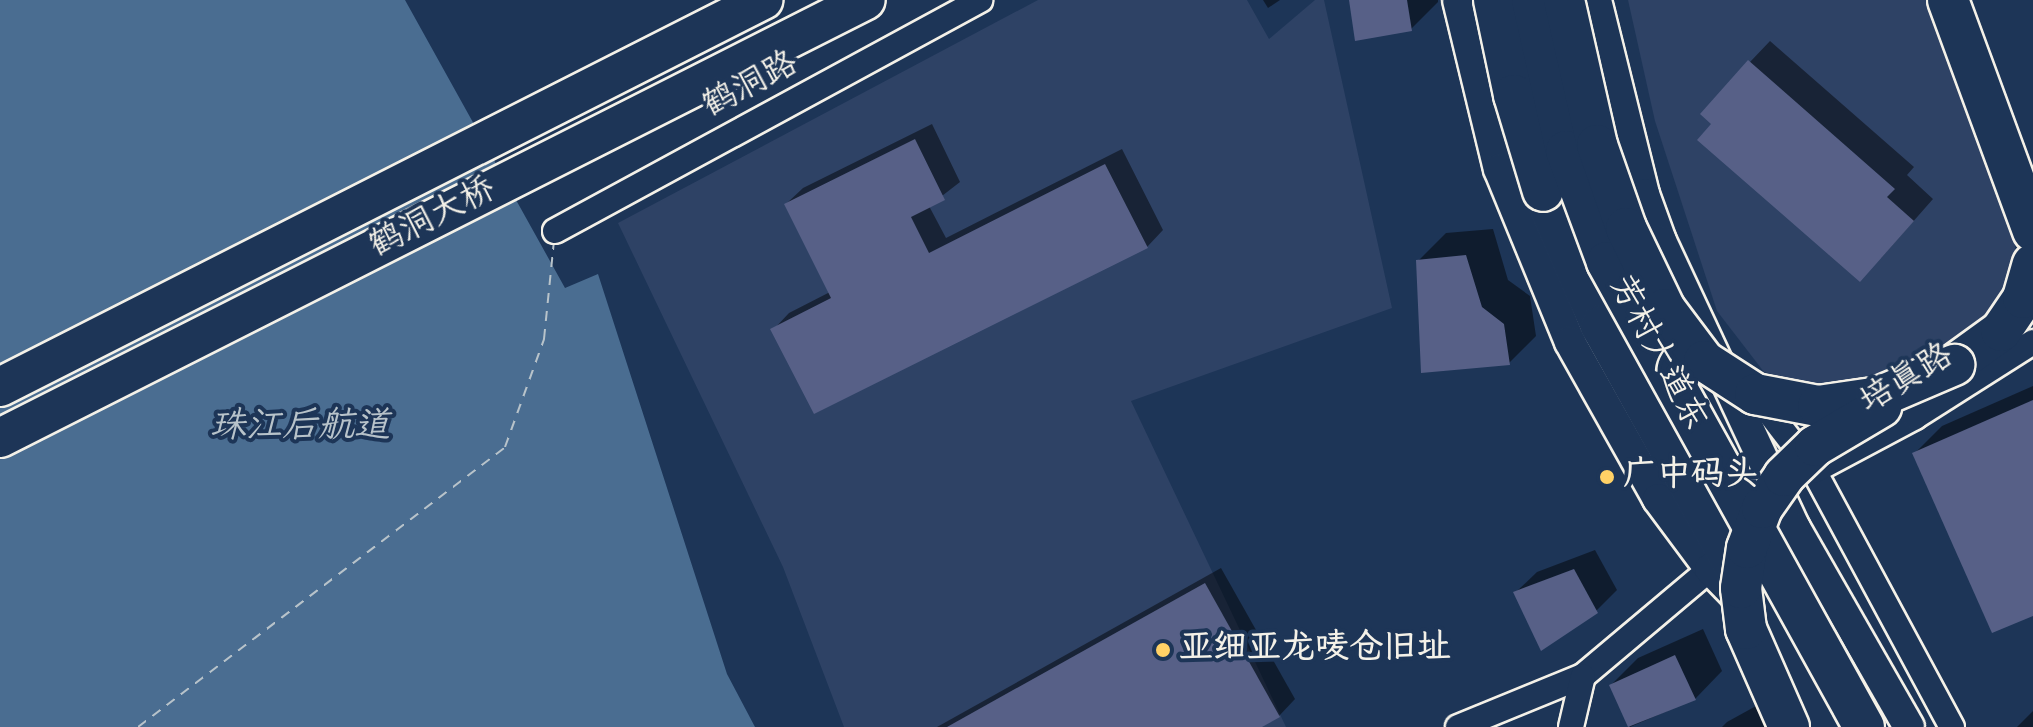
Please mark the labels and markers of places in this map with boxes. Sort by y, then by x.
place label: 广中码头 [1623,457,1759,497]
marker: 广中码头 [1598,468,1616,486]
place label: 亚细亚龙唛仓旧址 [1179,630,1451,670]
marker: 亚细亚龙唛仓旧址 [1154,641,1172,659]

